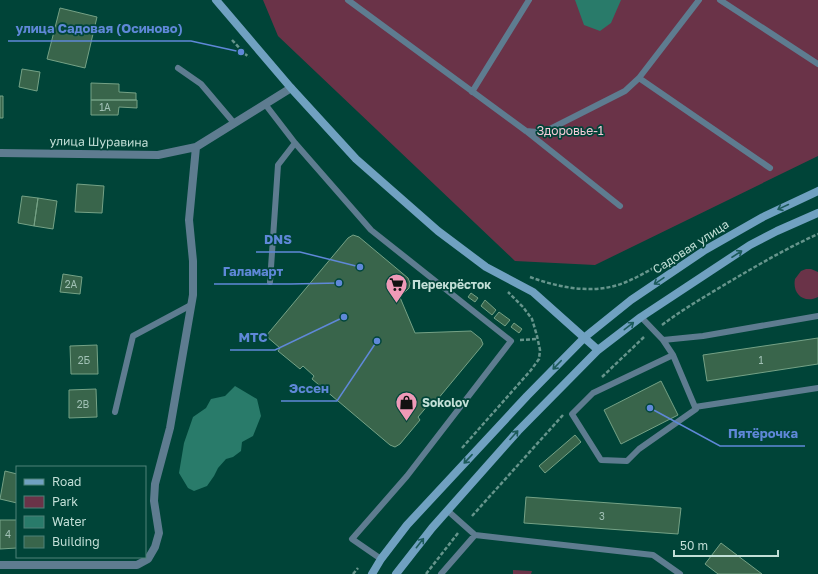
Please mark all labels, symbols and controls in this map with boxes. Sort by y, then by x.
callout: улица Садовая (Осиново) [8,16,191,41]
text: улица Садовая (Осиново) [15,20,183,36]
house number: 1А [99,101,111,113]
park label: Здоровье-1 [536,123,604,138]
street label: улица Шуравина [49,133,149,150]
one-way arrow [777,204,789,212]
street label: Садовая улица [650,216,732,277]
callout: DNS [256,227,300,252]
text: DNS [264,231,292,247]
one-way arrow [731,250,742,258]
callout: Галамарт [214,259,291,284]
text: Галамарт [223,263,283,279]
supermarket icon: Перекрёсток [384,272,410,305]
place label: Перекрёсток [412,277,491,292]
house number: 2А [65,278,78,290]
one-way arrow [653,278,665,286]
one-way arrow [623,322,634,331]
callout: МТС [230,325,275,350]
text: МТС [238,329,268,345]
house number: 2Б [78,354,91,366]
house number: 1 [759,354,764,366]
one-way arrow [552,360,562,370]
callout: Эссен [281,376,337,401]
text: Эссен [289,380,329,396]
shop icon: Sokolov [394,390,420,423]
place label: Sokolov [422,395,470,410]
house number: 2В [77,398,90,410]
callout: Пятёрочка [720,421,805,446]
text: Пятёрочка [728,425,798,441]
one-way arrow [510,429,519,440]
one-way arrow [463,454,473,464]
legend [16,466,146,558]
text: Road [52,474,81,489]
text: Park [52,494,78,509]
house number: 3 [599,510,605,522]
text: Water [52,514,86,529]
house number: 4 [5,528,11,540]
scale bar [674,532,778,558]
text: Building [52,534,100,549]
one-way arrow [416,538,424,549]
text: 50 m [680,538,708,553]

